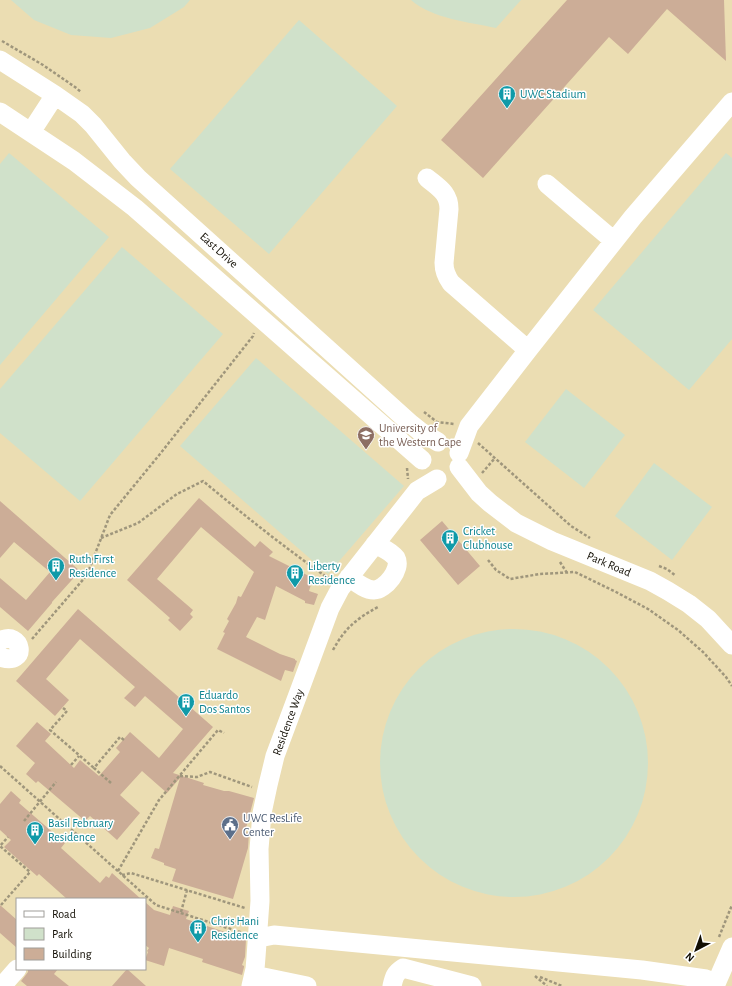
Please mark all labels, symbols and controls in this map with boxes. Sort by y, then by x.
building icon: UWC Stadium [497,84,517,109]
place label: UWC Stadium [520,88,586,100]
street label: East Drive [198,230,240,270]
place label: University of the Western Cape [379,422,461,448]
school or university icon: University of the Western Cape [356,425,376,450]
place label: Cricket Clubhouse [463,525,513,551]
building icon: Cricket Clubhouse [440,528,460,553]
street label: Park Road [585,549,633,579]
place label: Ruth First Residence [69,553,116,579]
building icon: Ruth First Residence [46,556,66,581]
place label: Liberty Residence [308,560,355,586]
building icon: Liberty Residence [285,563,305,588]
street label: Residence Way [270,687,307,757]
place label: Eduardo Dos Santos [199,689,250,715]
building icon: Eduardo Dos Santos [176,692,196,717]
place label: UWC ResLife Center [243,812,302,838]
public building icon: UWC ResLife Center [220,815,240,840]
place label: Basil February Residence [48,817,113,843]
building icon: Basil February Residence [25,820,45,845]
legend [16,898,146,970]
text: Road [52,908,76,920]
place label: Chris Hani Residence [211,915,259,941]
building icon: Chris Hani Residence [188,918,208,943]
text: Park [52,928,73,940]
north arrow [676,930,716,970]
text: Building [52,948,92,960]
text: N [683,951,696,964]

